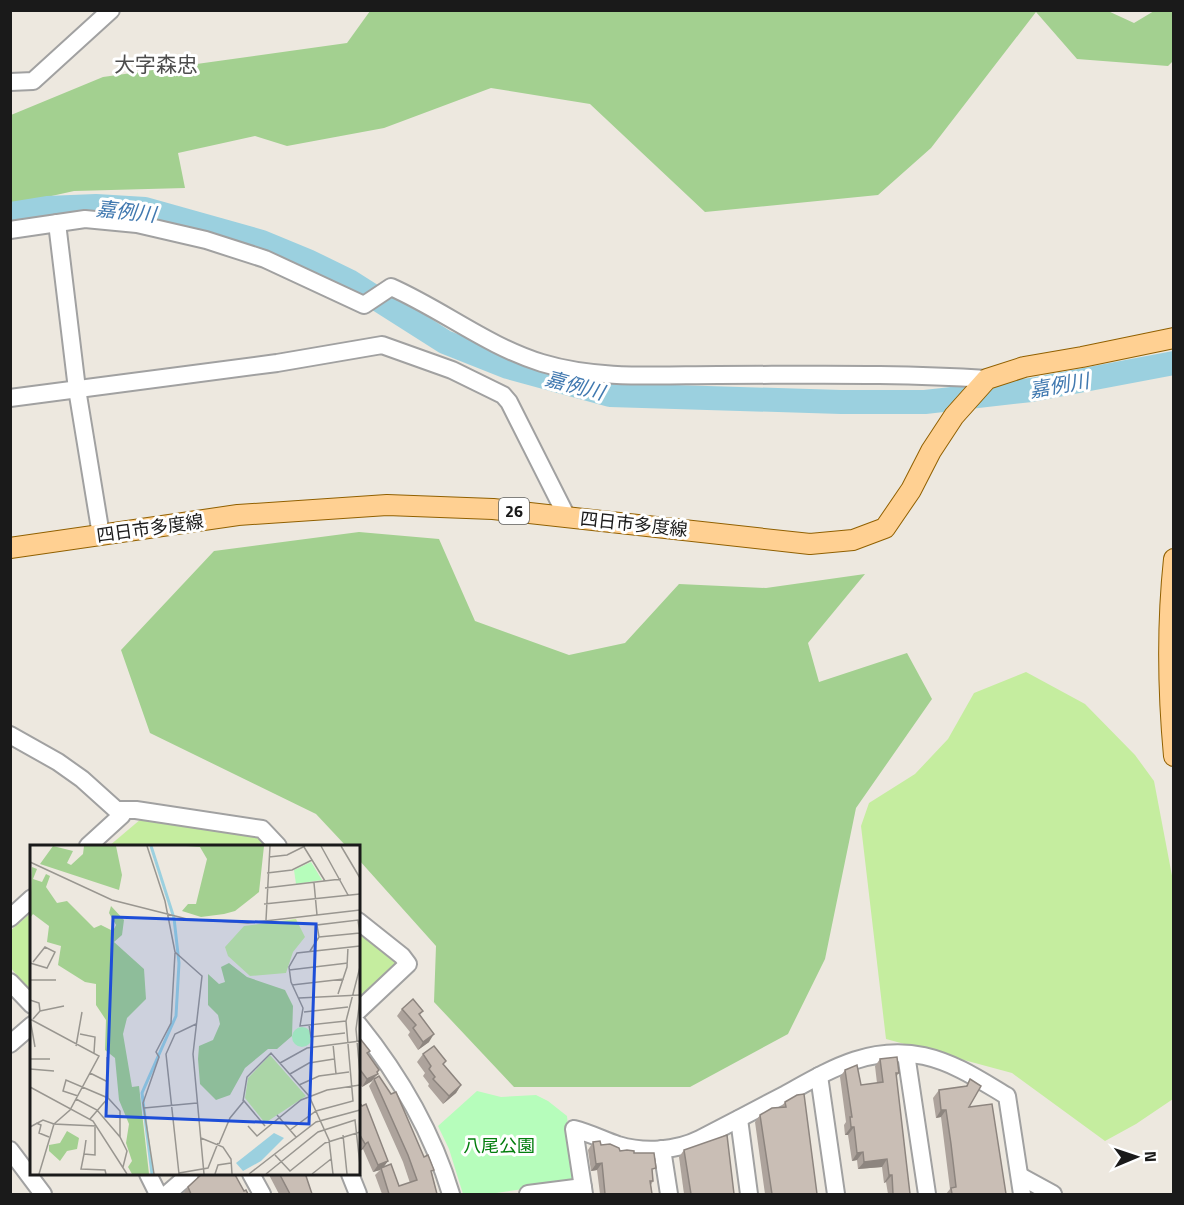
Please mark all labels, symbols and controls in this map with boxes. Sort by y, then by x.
district label: 大字森忠 [114,48,198,80]
water label: 嘉例川 [95,192,159,230]
water label: 嘉例川 [542,362,610,408]
water label: 嘉例川 [1027,364,1093,405]
road number: 26 [499,498,529,524]
street label: 四日市多度線 [579,505,689,543]
street label: 四日市多度線 [95,507,205,549]
inset map [30,845,360,1175]
north arrow [1106,1127,1166,1187]
park label: 八尾公園 [463,1132,535,1159]
text: N [1139,1151,1163,1162]

